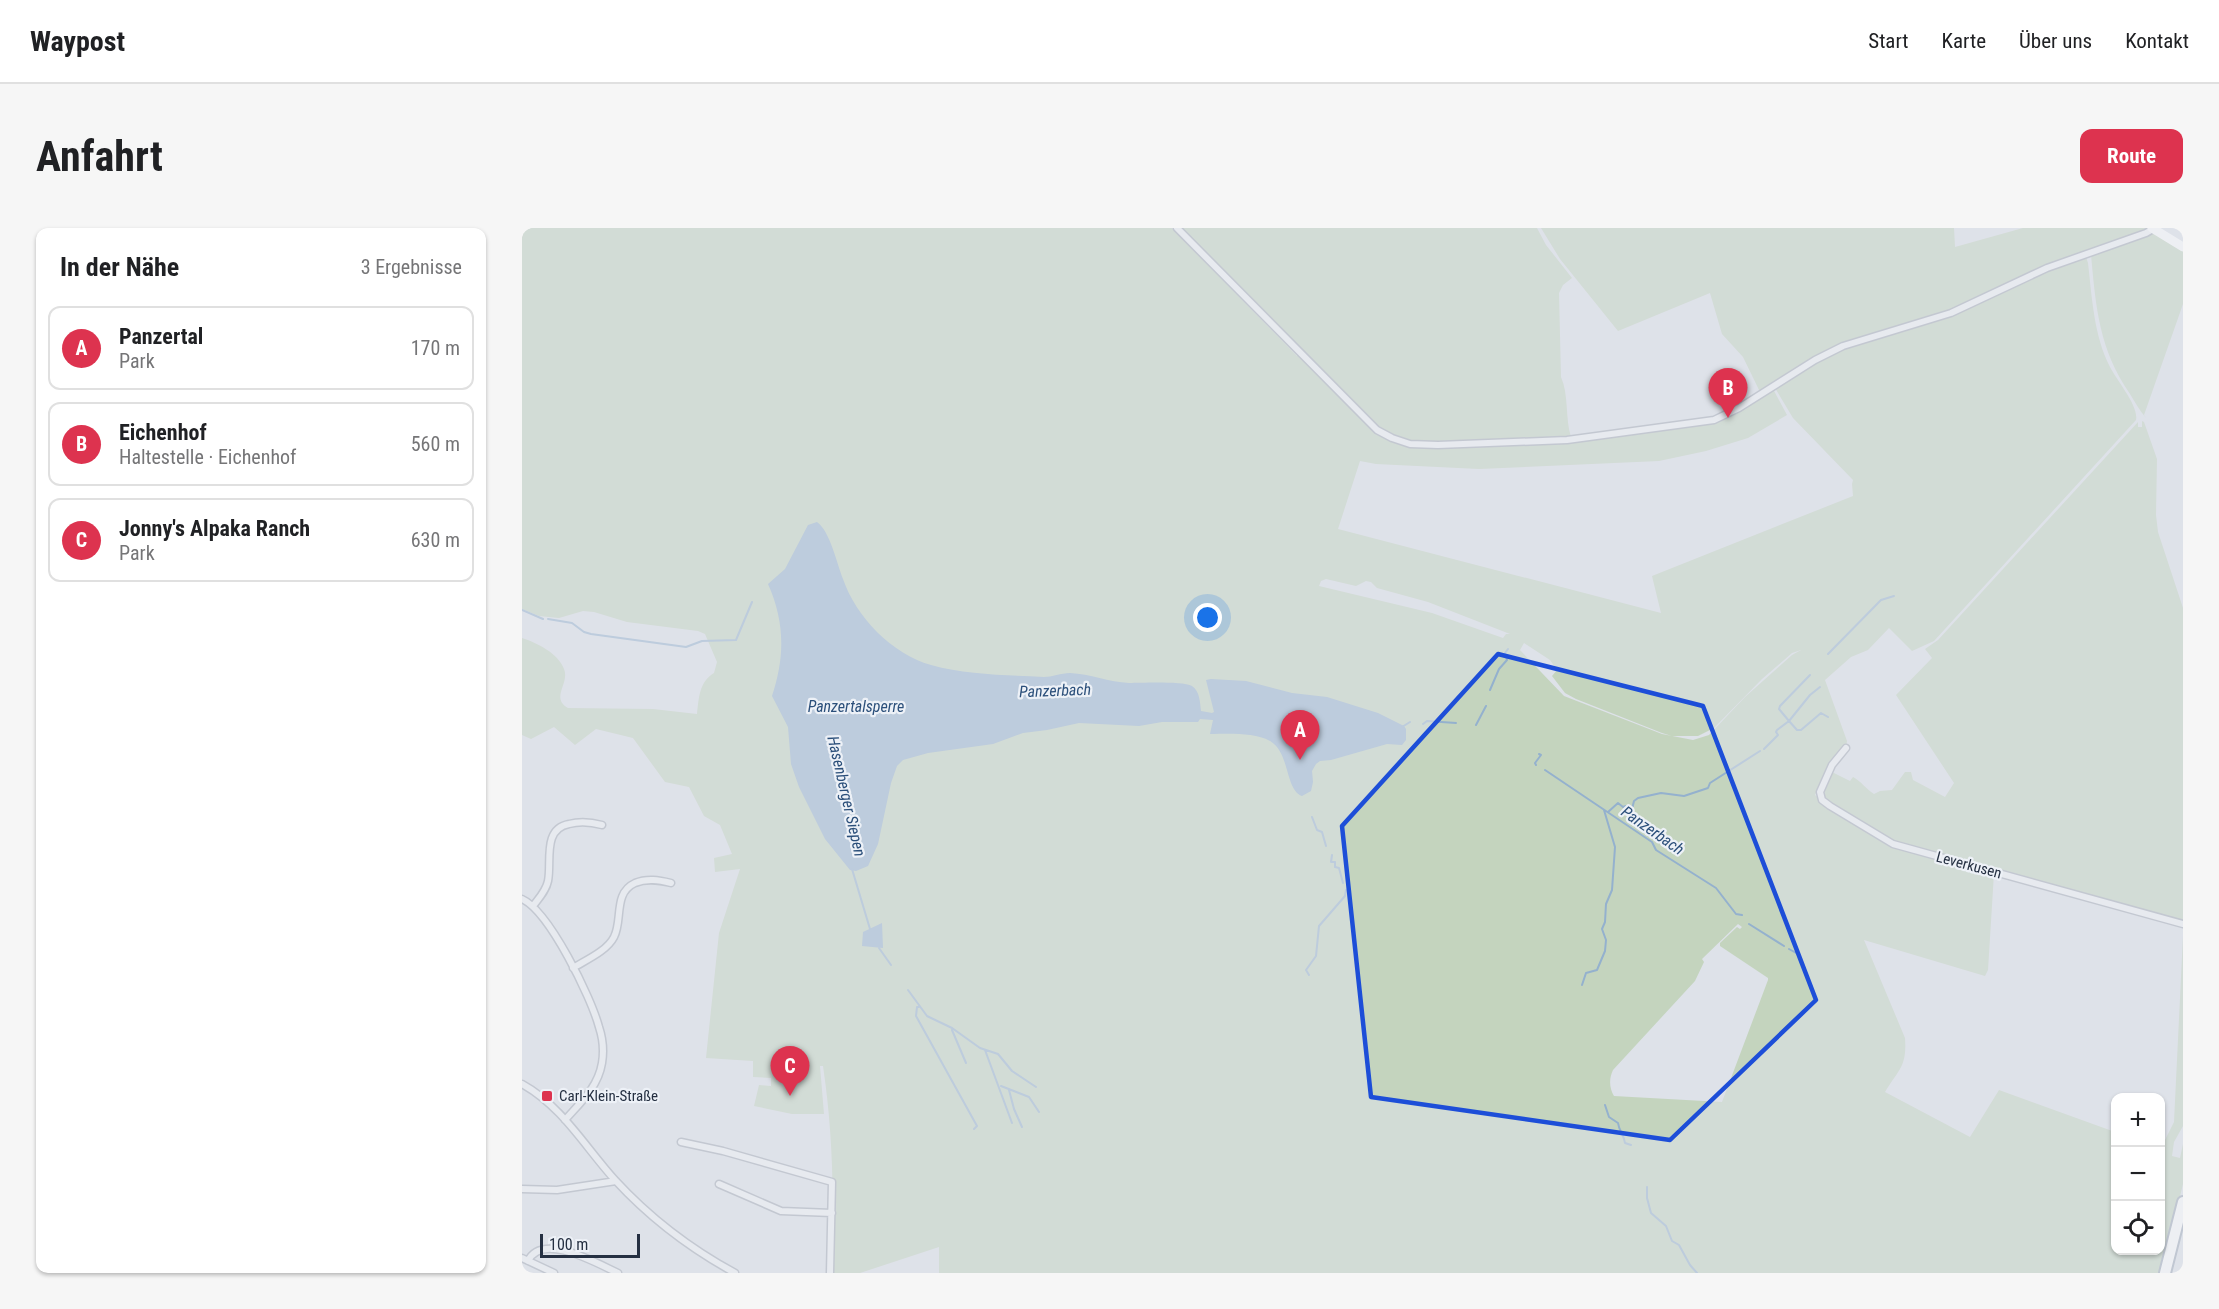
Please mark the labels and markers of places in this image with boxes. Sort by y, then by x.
pin: B [1708,368,1748,418]
pin: A [1280,710,1320,760]
pin: C [770,1046,810,1096]
place label: Carl-Klein-Straße [559,1087,658,1105]
marker: Carl-Klein-Straße [540,1089,554,1103]

